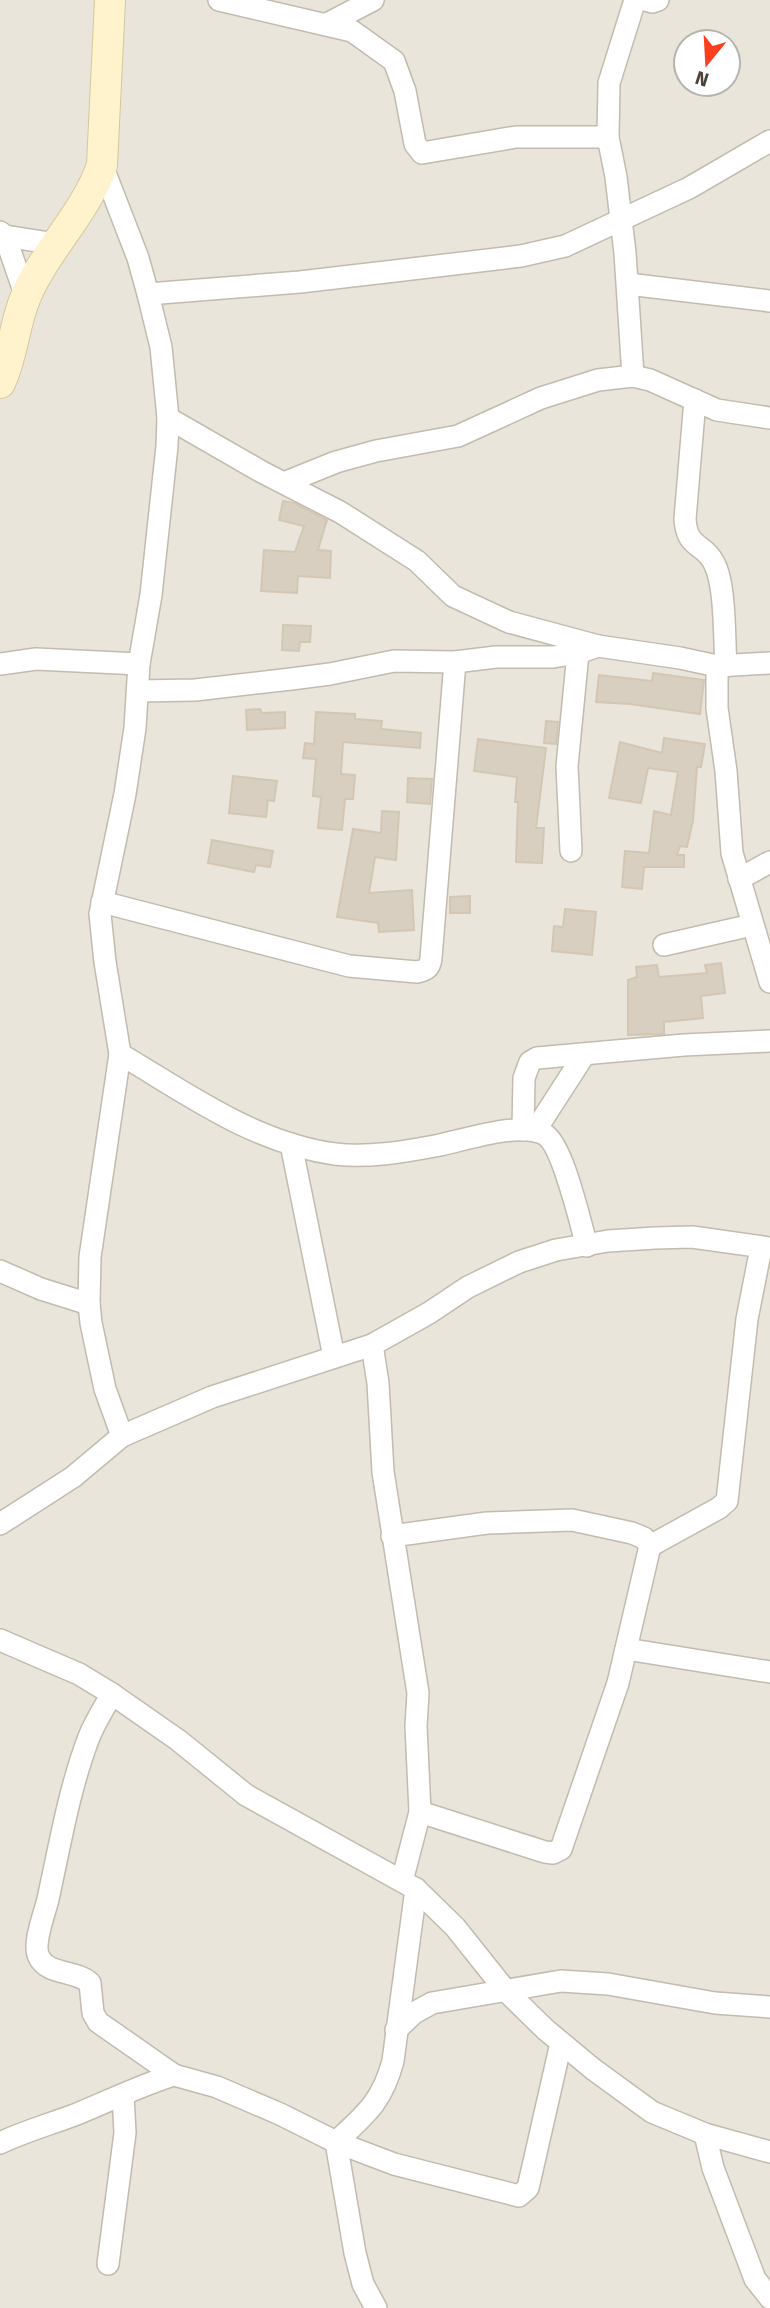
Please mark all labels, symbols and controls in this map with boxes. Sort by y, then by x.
north arrow [672,28,742,98]
text: N [692,66,711,92]

